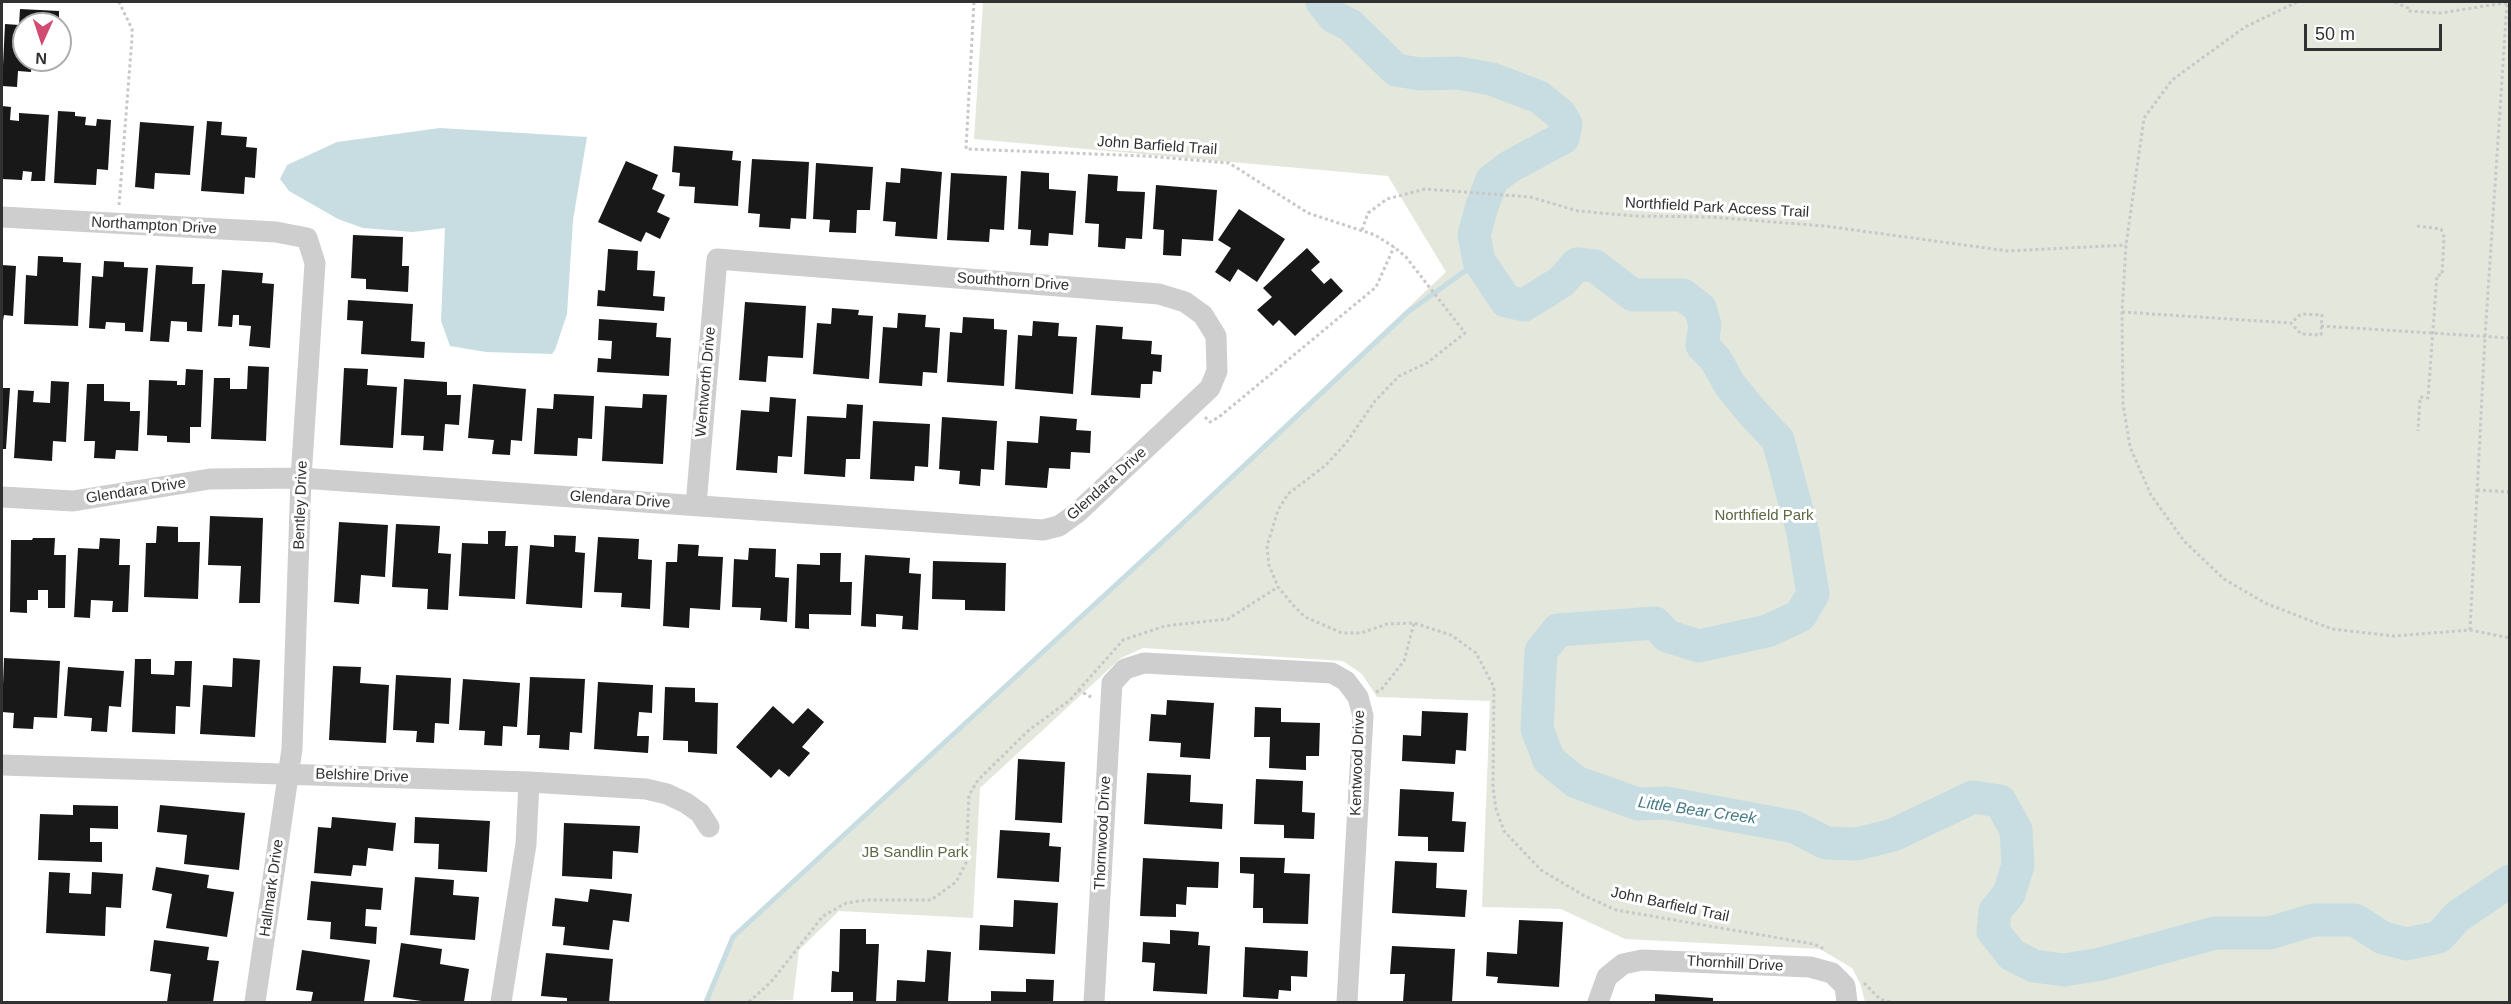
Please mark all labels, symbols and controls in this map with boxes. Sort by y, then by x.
north arrow [12,12,72,72]
scale bar [2307,12,2445,50]
text: 50 m [2315,24,2355,44]
text: N [35,50,47,67]
street label: John Barfield Trail [1096,133,1218,159]
street label: Northfield Park Access Trail [1624,194,1810,222]
street label: Northampton Drive [91,214,217,238]
street label: Souththorn Drive [956,269,1070,295]
street label: Wentworth Drive [692,326,720,438]
street label: Glendara Drive [1063,444,1151,524]
street label: Bentley Drive [290,460,312,550]
street label: Glendara Drive [85,474,187,508]
street label: Glendara Drive [569,488,671,512]
park label: Northfield Park [1714,507,1814,525]
street label: Kentwood Drive [1347,710,1369,816]
street label: Belshire Drive [315,765,409,787]
street label: Thornwood Drive [1091,776,1115,890]
water label: Little Bear Creek [1637,793,1757,829]
street label: Hallmark Drive [256,838,288,938]
park label: JB Sandlin Park [862,844,968,862]
street label: John Barfield Trail [1609,884,1731,926]
street label: Thornhill Drive [1686,952,1784,976]

